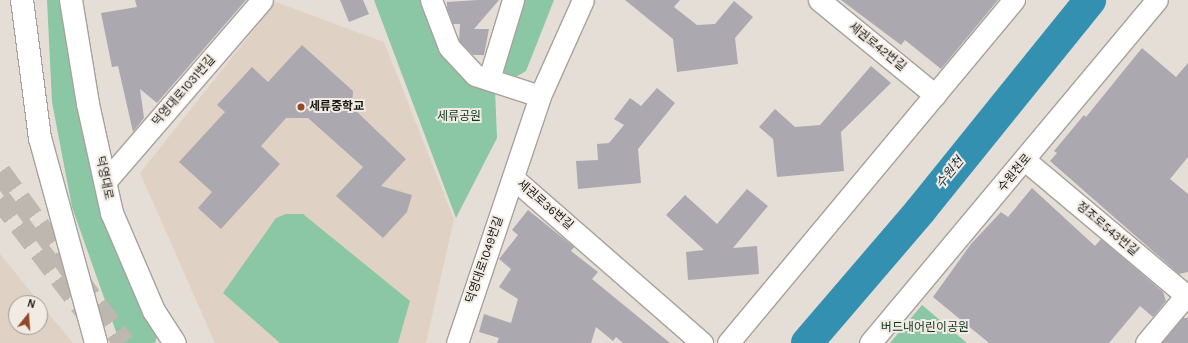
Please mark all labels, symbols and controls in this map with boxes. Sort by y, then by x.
street label: 세권로42번길 [846,20,908,74]
street label: 덕영대로1031번길 [150,53,218,129]
place label: 세류중학교 [309,100,364,114]
marker: 세류중학교 [296,102,306,112]
park label: 세류공원 [437,110,481,124]
street label: 수원천로 [995,151,1035,195]
water label: 수원천 [933,154,967,192]
street label: 덕영대로 [92,155,116,201]
street label: 세권로36번길 [514,177,576,233]
street label: 정조로543번길 [1073,199,1141,259]
street label: 덕영대로1049번길 [463,215,507,305]
north arrow [8,295,48,335]
text: N [26,297,37,311]
park label: 버드내어린이공원 [881,321,969,335]

